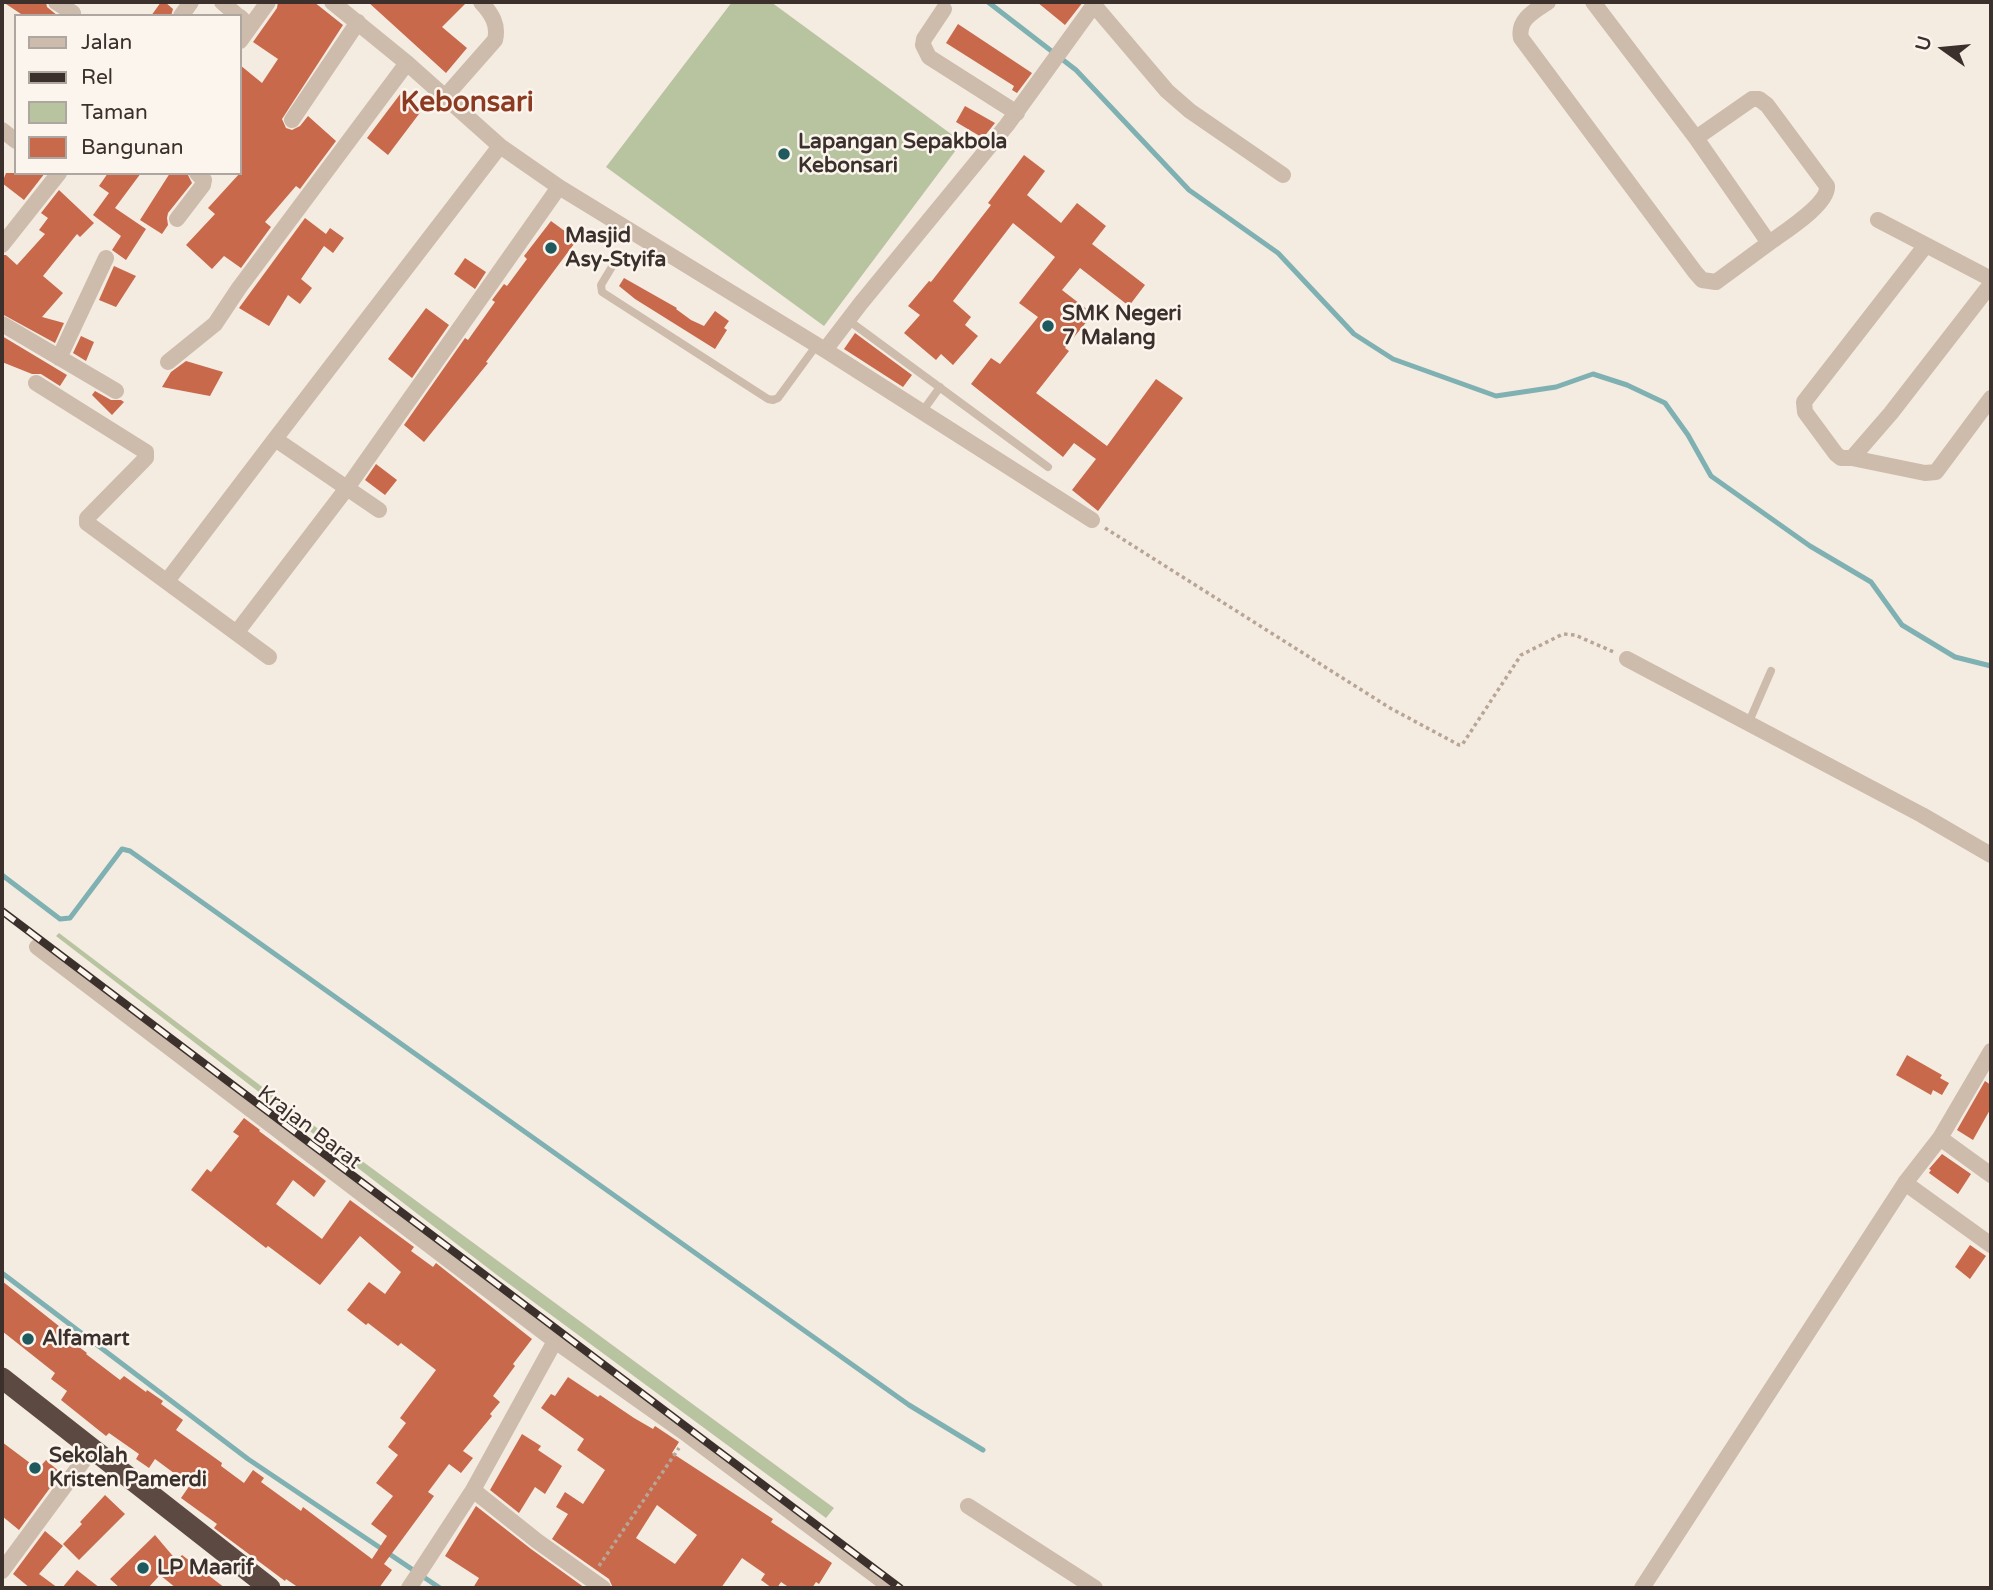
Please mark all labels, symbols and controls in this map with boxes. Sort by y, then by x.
legend [14,14,242,175]
north arrow [1909,14,1979,84]
text: Jalan [81,30,132,55]
text: U [1911,34,1936,53]
text: Rel [81,65,113,90]
district label: Kebonsari [400,87,534,121]
text: Taman [81,100,148,125]
place label: Lapangan Sepakbola Kebonsari [798,129,1007,179]
text: Bangunan [81,135,184,160]
marker: Lapangan Sepakbola Kebonsari [776,146,792,162]
place label: Masjid Asy-Styifa [565,223,666,273]
marker: Masjid Asy-Styifa [543,240,559,256]
place label: SMK Negeri 7 Malang [1062,301,1182,351]
marker: SMK Negeri 7 Malang [1040,318,1056,334]
street label: Krajan Barat [252,1081,366,1175]
place label: Alfamart [42,1326,129,1352]
marker: Alfamart [20,1331,36,1347]
place label: Sekolah Kristen Pamerdi [49,1443,207,1493]
marker: Sekolah Kristen Pamerdi [27,1460,43,1476]
place label: LP Maarif [157,1555,254,1581]
marker: LP Maarif [135,1560,151,1576]

